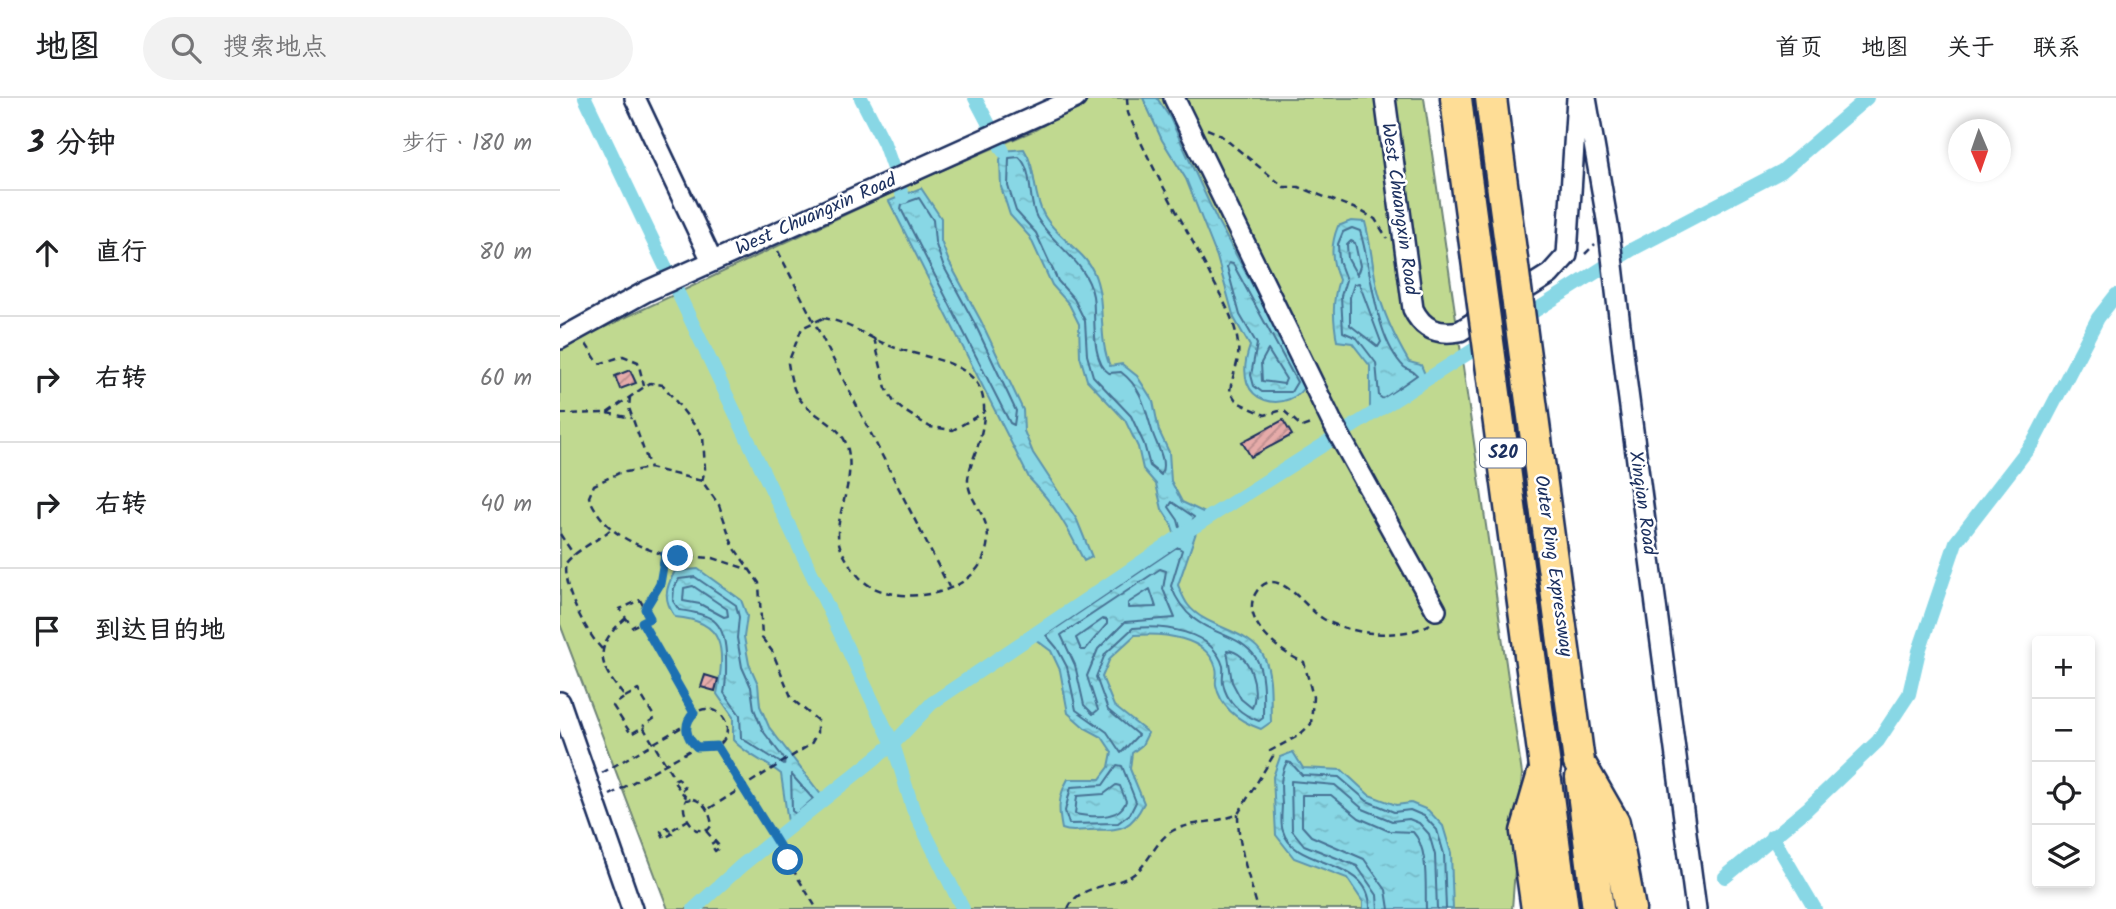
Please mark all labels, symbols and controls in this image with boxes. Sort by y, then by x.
search box [143,17,633,80]
text: 地图 [35,22,101,75]
text: 搜索地点 [223,27,327,69]
icon: search [167,29,205,67]
text: 首页 [1775,29,1823,68]
text: 地图 [1861,29,1909,68]
text: 关于 [1947,29,1995,68]
text: 联系 [2033,29,2081,68]
north arrow [1948,119,2011,182]
text: 3 分钟 [28,120,116,168]
street label: West Chuangxin Road [1372,121,1426,298]
text: 步行 · 180 m [402,126,532,162]
street label: West Chuangxin Road [731,166,902,264]
text: 直行 [95,232,147,274]
icon: ahead [28,234,66,272]
text: 80 m [479,235,532,271]
text: 右转 [95,358,147,400]
icon: right [28,360,66,398]
text: 60 m [480,361,532,397]
road number: S20 [1480,438,1526,468]
street label: Xinqian Road [1620,449,1664,557]
street label: Outer Ring Expressway [1525,473,1581,660]
text: 右转 [95,484,147,526]
icon: right [28,486,66,524]
text: 40 m [480,487,532,523]
route end [662,540,693,571]
text: 到达目的地 [95,610,225,652]
icon: arrive [28,612,66,650]
map controls [2032,636,2095,888]
button: + [2032,636,2095,699]
button: − [2032,699,2095,762]
button: locate [2032,762,2095,825]
button: layers [2032,825,2095,888]
route start [772,844,803,875]

